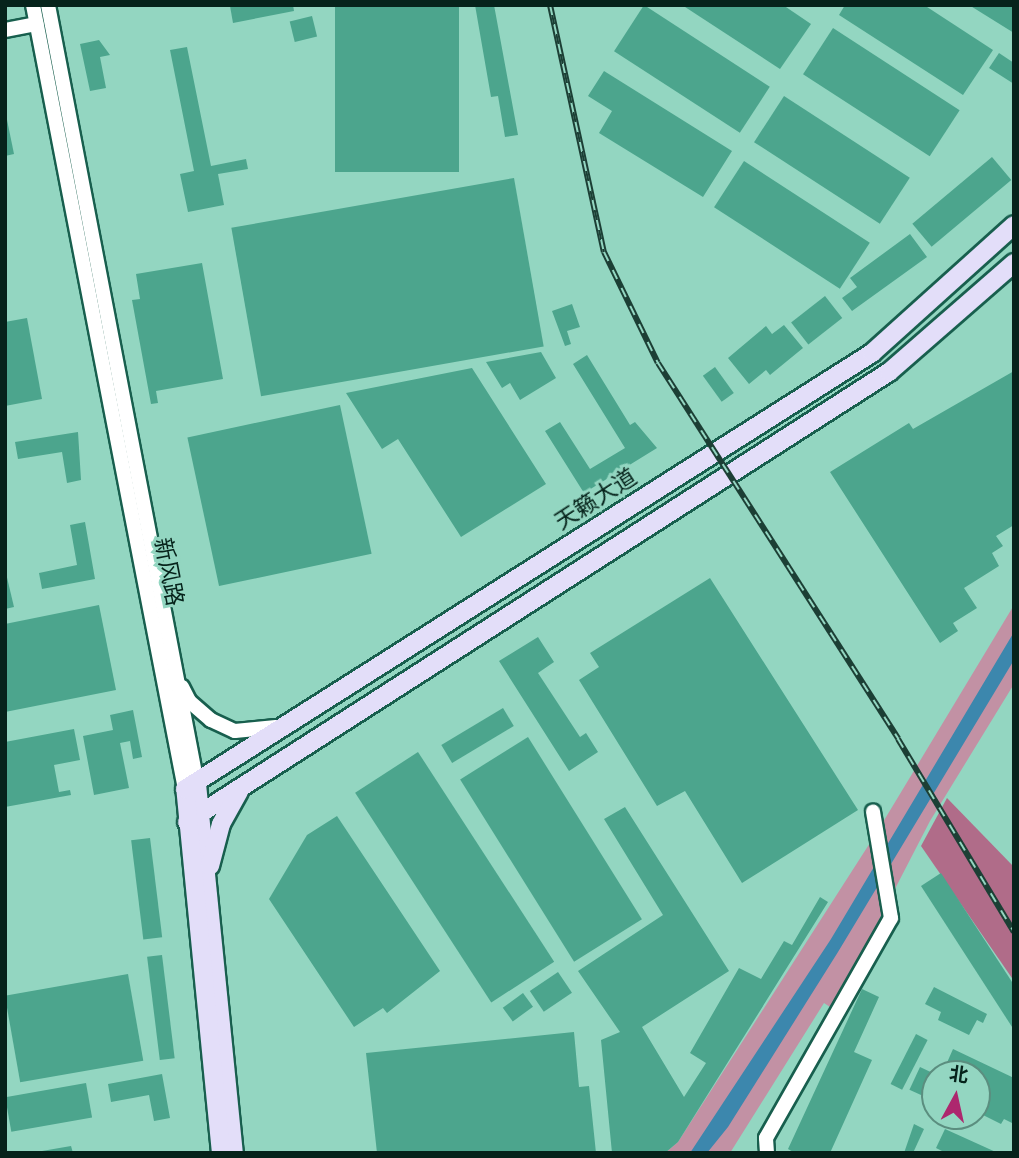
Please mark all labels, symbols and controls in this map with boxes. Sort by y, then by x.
street label: 天籁大道 [550,463,642,537]
street label: 新风路 [148,536,188,608]
north arrow [921,1060,991,1130]
text: 北 [948,1063,970,1088]

